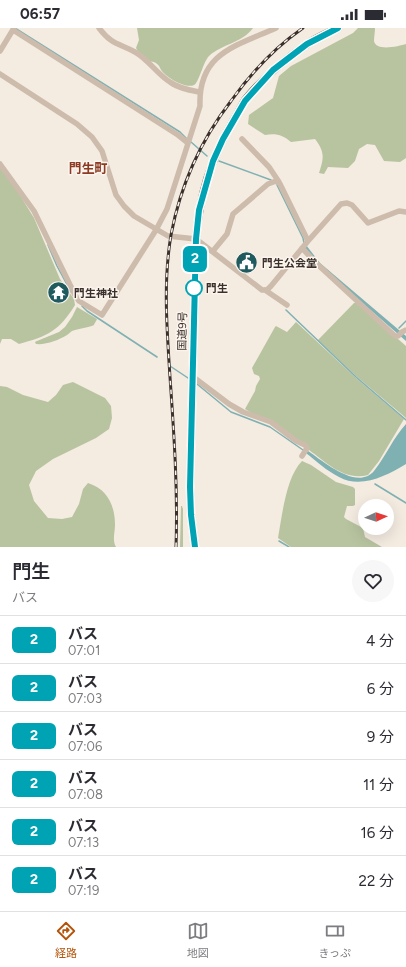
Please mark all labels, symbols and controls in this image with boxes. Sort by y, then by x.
text: 06:57 [20,5,60,23]
district label: 門生町 [68,161,108,176]
line badge: 2 [182,246,208,272]
text: 2 [191,250,199,267]
public building icon: 門生公会堂 [234,250,260,276]
place label: 門生公会堂 [262,257,317,270]
marker: 門生 [185,279,203,297]
temple icon: 門生神社 [45,280,71,306]
place label: 門生 [206,282,228,295]
place label: 門生神社 [74,287,118,300]
street label: 国道9号 [176,311,189,351]
north arrow [358,499,394,535]
map controls [358,499,394,535]
text: 門生 [12,560,50,583]
button: heart [352,560,394,602]
text: バス [12,590,38,605]
text: バス [68,625,98,643]
text: 2 [30,631,38,648]
text: 4 分 [366,632,394,650]
text: 07:01 [68,643,100,658]
text: バス [68,673,98,691]
text: 2 [30,679,38,696]
text: 6 分 [367,680,394,698]
text: 07:03 [68,691,102,706]
text: バス [68,721,98,739]
text: 2 [30,727,38,744]
text: 9 分 [367,728,394,746]
text: 07:06 [68,739,102,754]
text: バス [68,769,98,787]
text: 2 [30,775,38,792]
text: 11 分 [363,776,394,794]
text: 07:08 [68,787,103,802]
text: バス [68,817,98,835]
text: 2 [30,823,38,840]
text: 16 分 [361,824,394,842]
text: 07:13 [68,835,99,850]
text: バス [68,865,98,883]
text: 2 [30,871,38,888]
text: 22 分 [359,872,394,890]
text: 07:19 [68,883,99,898]
tab: 経路 [55,920,77,960]
tab: 地図 [187,920,209,960]
tab: きっぷ [319,920,351,960]

